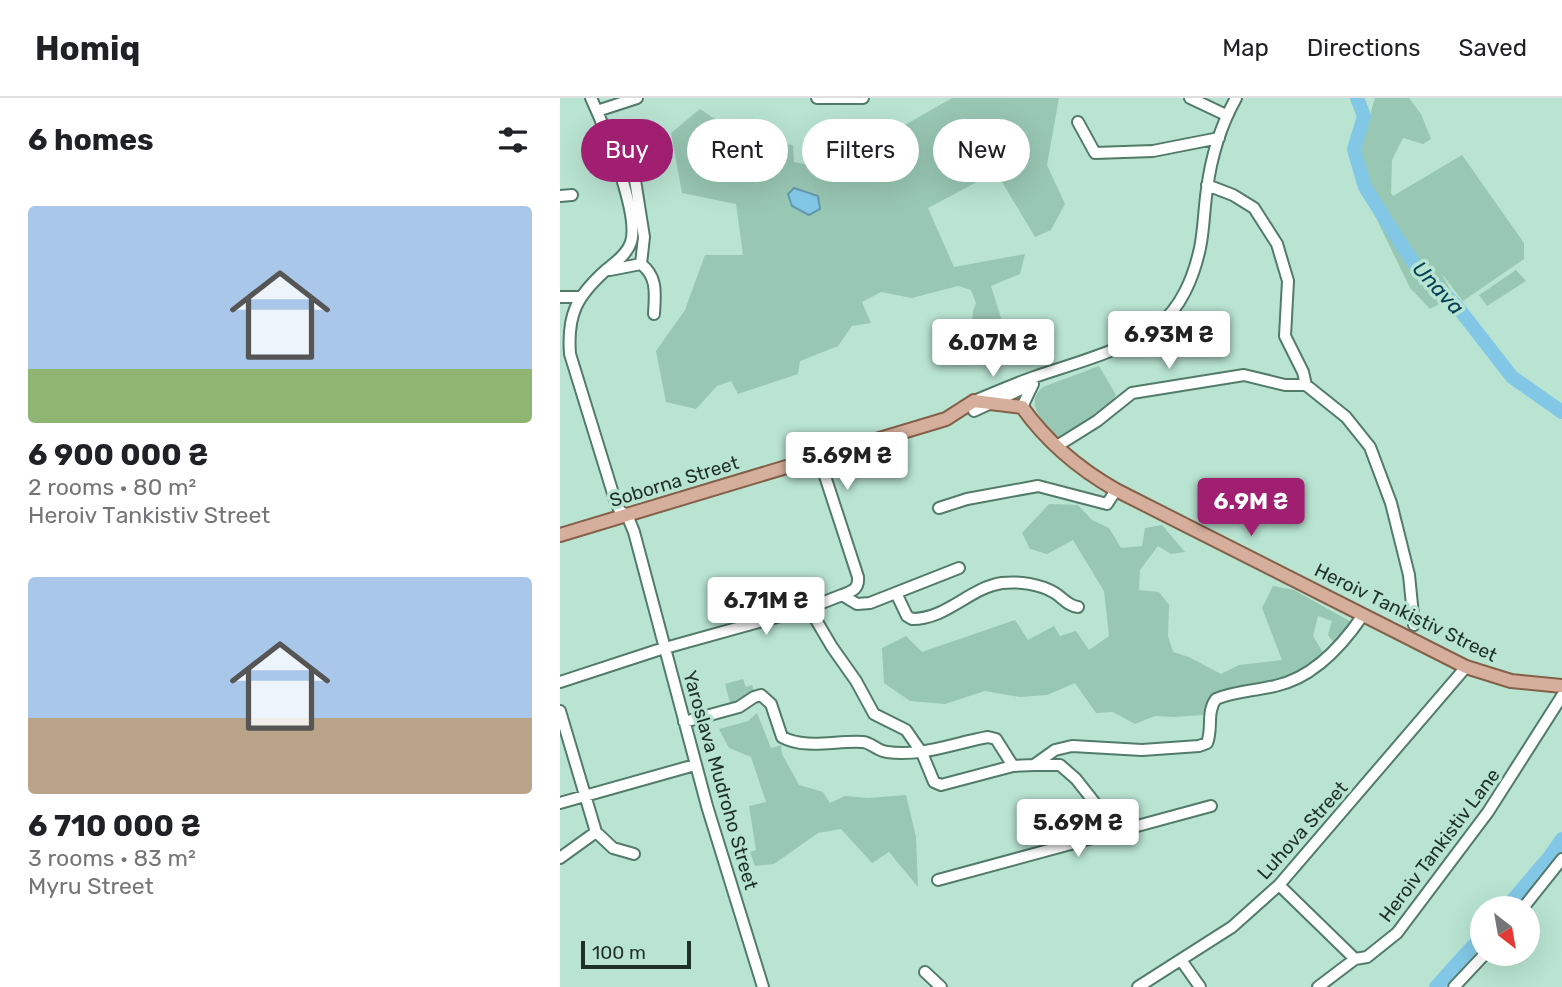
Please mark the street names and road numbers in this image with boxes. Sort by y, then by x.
street label: Soborna Street [607,451,742,512]
street label: Heroiv Тankistiv Street [1311,558,1501,667]
street label: Yaroslava Mudroho Street [678,668,763,893]
street label: Heroiv Tankistiv Lane [1374,764,1505,927]
street label: Luhova Street [1252,776,1353,884]

